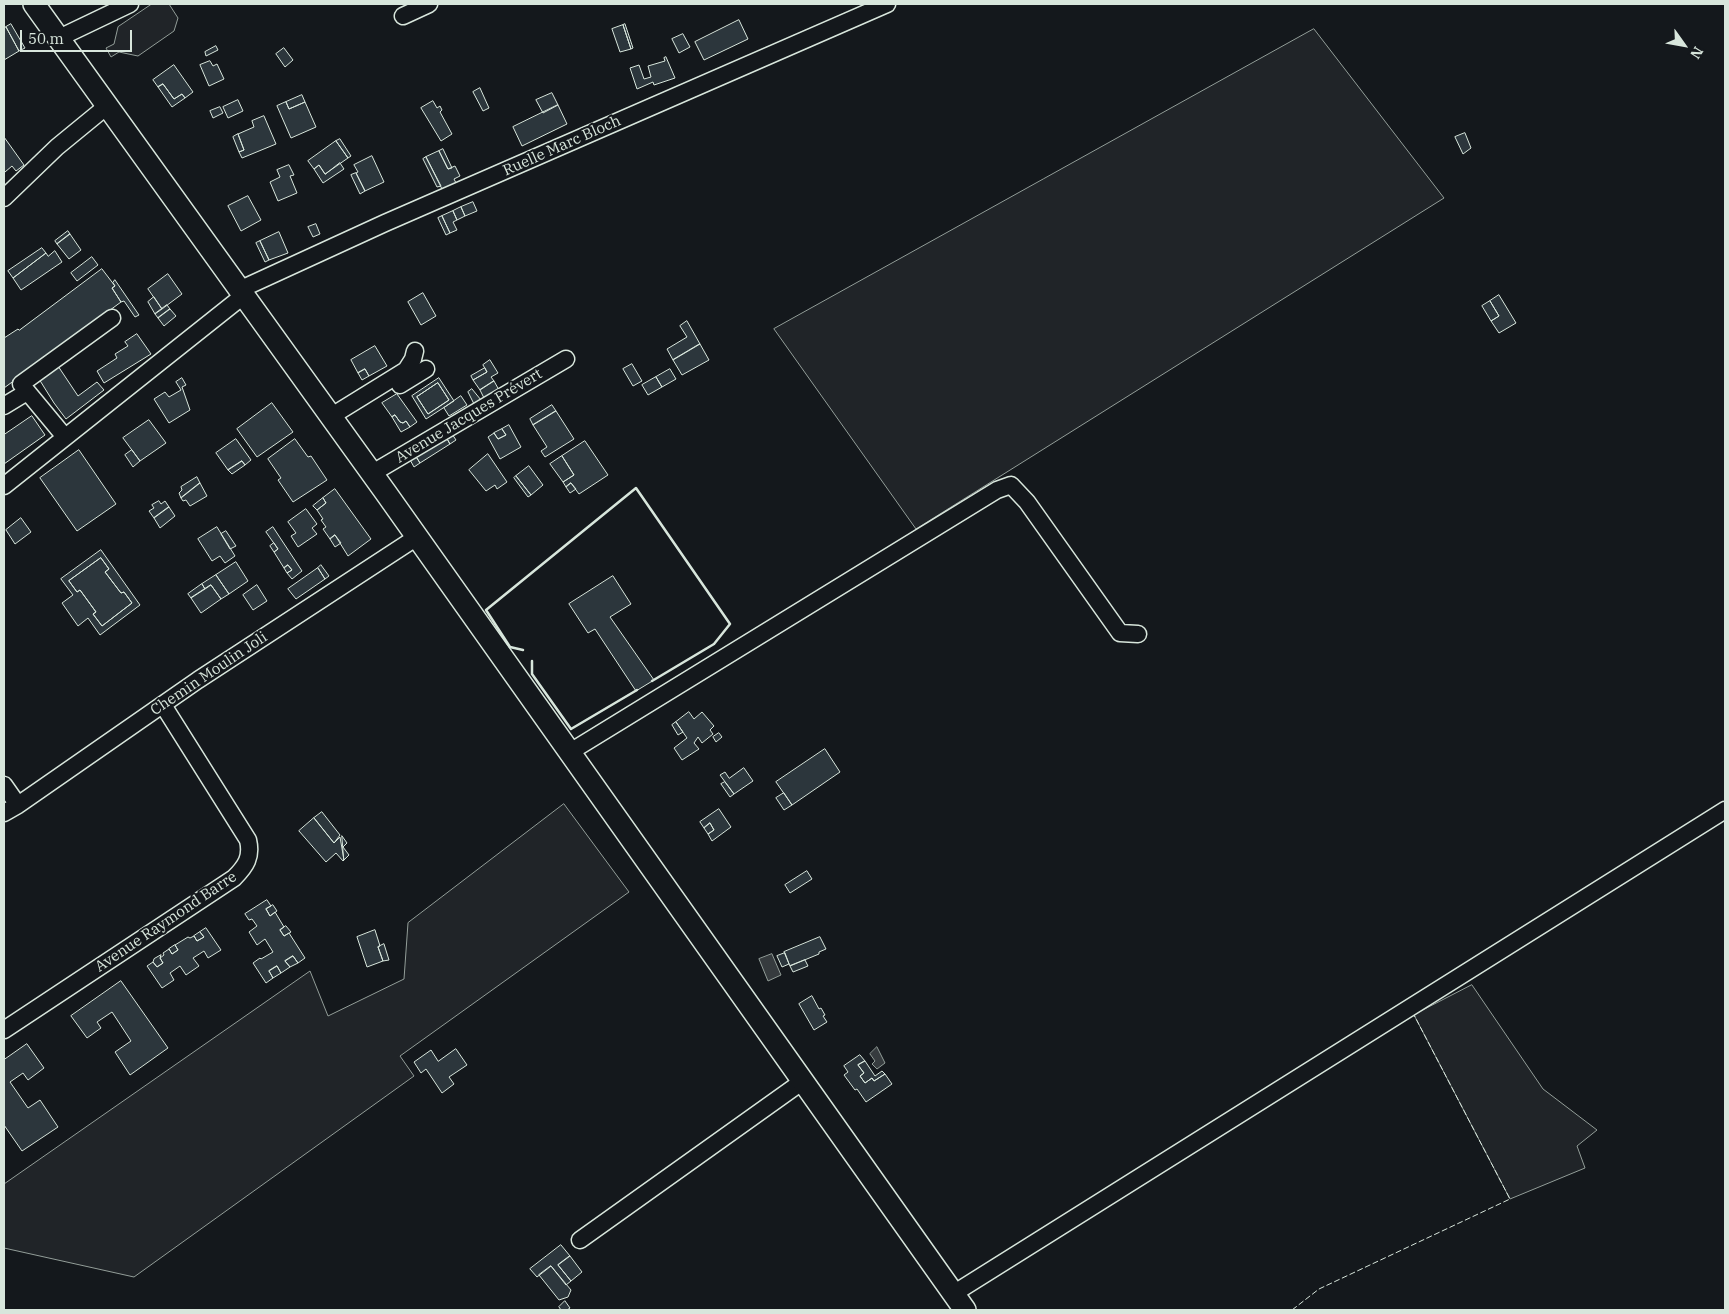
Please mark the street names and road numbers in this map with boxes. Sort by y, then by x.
street label: Ruelle Marc Bloch [500,112,624,180]
street label: Avenue Jacques Prévert [392,365,546,467]
street label: Chemin Moulin Joli [147,628,271,720]
street label: Avenue Raymond Barre [92,868,240,976]

